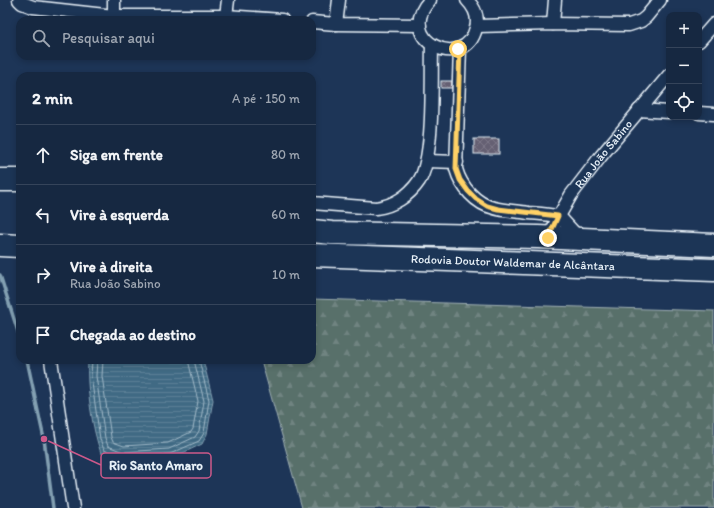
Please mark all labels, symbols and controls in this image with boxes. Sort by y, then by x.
map controls [666,12,702,120]
button: + [666,12,702,48]
search box [16,16,316,60]
icon: search [30,27,52,49]
text: Pesquisar aqui [62,29,155,47]
route start [449,40,467,58]
button: − [666,48,702,84]
button: locate [666,84,702,120]
text: 2 min [32,88,72,108]
text: A pé · 150 m [232,91,300,106]
street label: Rua João Sabino [572,117,635,191]
icon: ahead [32,144,54,166]
text: Siga em frente [70,146,163,164]
text: 80 m [271,147,300,162]
icon: left [32,204,54,226]
text: Vire à esquerda [70,206,169,224]
text: 60 m [271,207,300,222]
route end [539,229,557,247]
street label: Rodovia Doutor Waldemar de Alcântara [411,252,615,273]
text: Vire à direita [70,258,153,276]
icon: right [32,264,54,286]
text: 10 m [272,267,300,282]
text: Rua João Sabino [70,276,161,291]
icon: arrive [32,324,54,346]
text: Chegada ao destino [70,326,196,344]
callout: Rio Santo Amaro [101,453,211,478]
text: Rio Santo Amaro [109,458,203,473]

